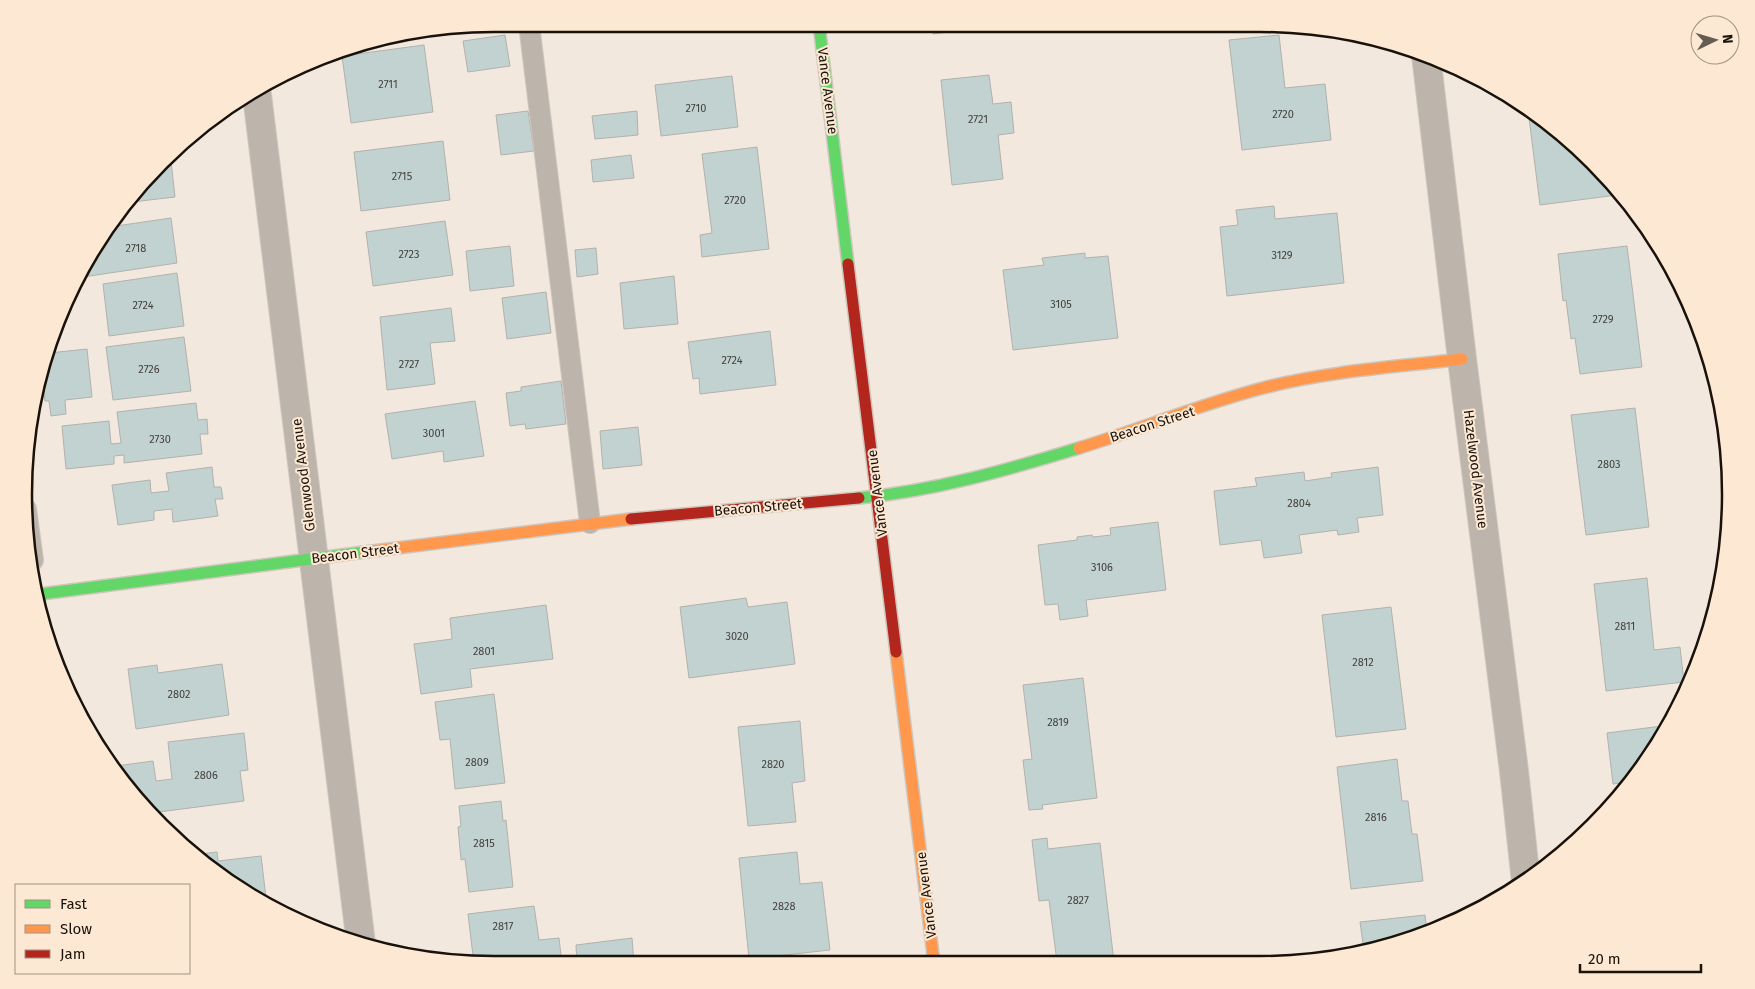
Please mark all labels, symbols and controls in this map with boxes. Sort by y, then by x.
north arrow [1690,15,1740,65]
text: N [1719,34,1736,44]
street label: Vance Avenue [814,47,841,135]
house number: 2711 [378,78,398,91]
house number: 2710 [686,102,706,115]
house number: 2720 [1272,108,1294,121]
house number: 2721 [968,113,988,126]
house number: 2715 [392,170,413,183]
house number: 2720 [724,194,746,207]
house number: 2718 [126,242,146,255]
house number: 2723 [399,248,419,261]
house number: 3129 [1271,249,1293,262]
house number: 3105 [1050,298,1072,311]
house number: 2724 [132,299,154,312]
house number: 2729 [1592,313,1614,326]
house number: 2724 [721,354,743,367]
house number: 2727 [399,358,419,371]
house number: 2726 [138,363,160,376]
street label: Beacon Street [1108,402,1198,446]
street label: Hazelwood Avenue [1460,409,1491,530]
street label: Glenwood Avenue [288,418,319,532]
house number: 3001 [423,427,445,440]
house number: 2730 [149,433,171,446]
street label: Vance Avenue [864,449,891,537]
house number: 2803 [1597,458,1621,471]
street label: Beacon Street [713,495,804,520]
house number: 2804 [1287,497,1311,510]
street label: Beacon Street [310,540,401,567]
house number: 3106 [1091,561,1113,574]
house number: 2811 [1615,620,1635,633]
house number: 3020 [725,630,749,643]
house number: 2801 [473,645,495,658]
house number: 2812 [1352,656,1374,669]
house number: 2802 [168,688,190,701]
house number: 2819 [1047,716,1069,729]
house number: 2809 [465,756,489,769]
house number: 2820 [762,758,784,771]
house number: 2806 [194,769,218,782]
house number: 2816 [1365,811,1387,824]
house number: 2815 [473,837,495,850]
street label: Vance Avenue [913,851,940,939]
legend [15,884,190,974]
house number: 2827 [1067,894,1089,907]
text: Fast [60,895,87,913]
house number: 2828 [773,900,795,913]
text: Slow [60,920,92,938]
house number: 2817 [493,920,514,933]
scale bar [1580,942,1701,974]
text: Jam [60,945,86,963]
text: 20 m [1588,950,1621,968]

